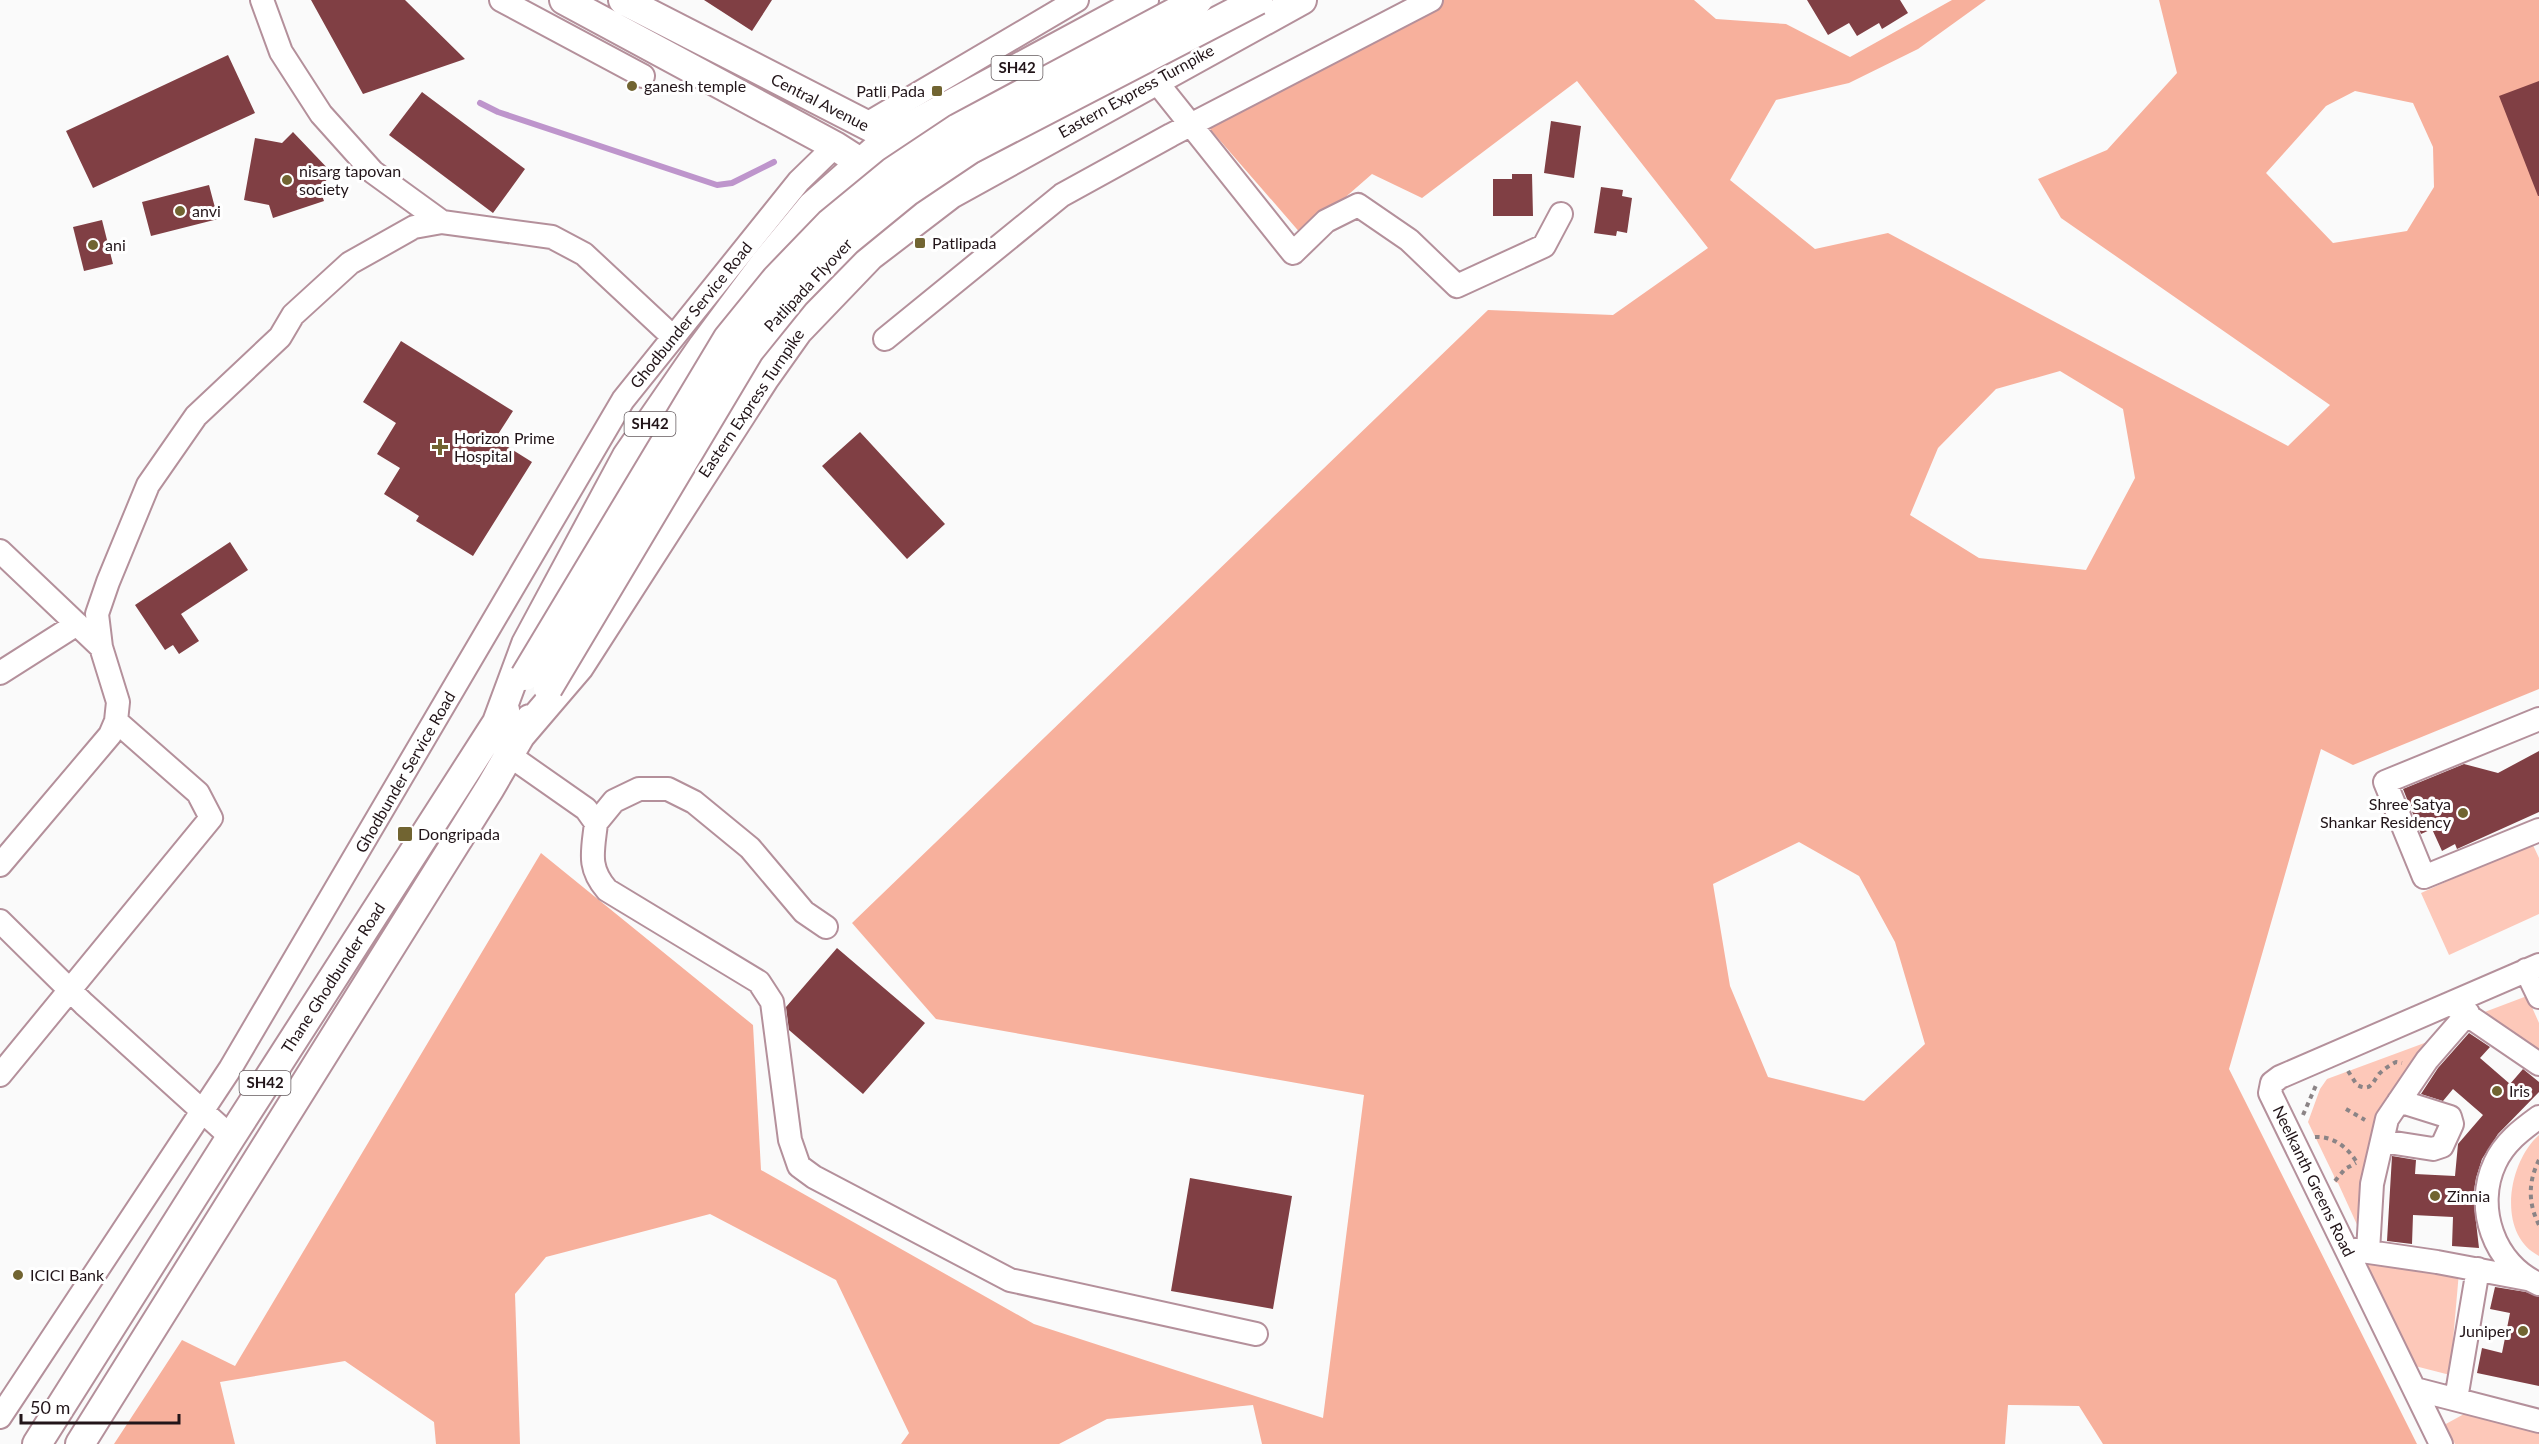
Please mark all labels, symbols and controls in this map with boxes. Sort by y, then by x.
street label: Eastern Express Turnpike [1055,40,1217,141]
road number: SH42 [992,56,1042,80]
street label: Central Avenue [768,69,872,134]
place label: ganesh temple [644,76,746,95]
marker: ganesh temple [625,79,639,93]
place label: Patli Pada [856,81,925,100]
marker: Patli Pada [930,84,944,98]
place label: nisarg tapovan society [299,161,401,198]
marker: nisarg tapovan society [280,173,294,187]
place label: anvi [192,201,221,220]
marker: anvi [173,204,187,218]
place label: Patlipada [932,233,996,252]
street label: Patlipada Flyover [760,234,856,335]
place label: ani [105,235,126,254]
marker: Patlipada [913,236,927,250]
marker: ani [86,238,100,252]
street label: Ghodbunder Service Road [626,238,756,392]
street label: Eastern Express Turnpike [694,325,807,481]
road number: SH42 [624,412,676,436]
place label: Horizon Prime Hospital [454,428,555,465]
marker: Horizon Prime Hospital [431,438,449,456]
street label: Ghodbunder Service Road [351,688,459,856]
place label: Shree Satya Shankar Residency [2320,794,2452,831]
marker: Shree Satya Shankar Residency [2456,806,2470,820]
place label: Dongripada [418,824,500,843]
marker: Dongripada [396,825,414,843]
street label: Thane Ghodbunder Road [277,899,388,1057]
road number: SH42 [240,1071,290,1095]
place label: Iris [2509,1081,2530,1100]
marker: Iris [2490,1084,2504,1098]
street label: Neelkanth Greens Road [2270,1102,2359,1259]
place label: Zinnia [2447,1186,2490,1205]
marker: Zinnia [2428,1189,2442,1203]
place label: ICICI Bank [30,1265,105,1284]
marker: ICICI Bank [11,1268,25,1282]
place label: Juniper [2460,1321,2511,1340]
marker: Juniper [2516,1324,2530,1338]
scale bar [21,1387,178,1425]
text: 50 m [30,1396,70,1418]

